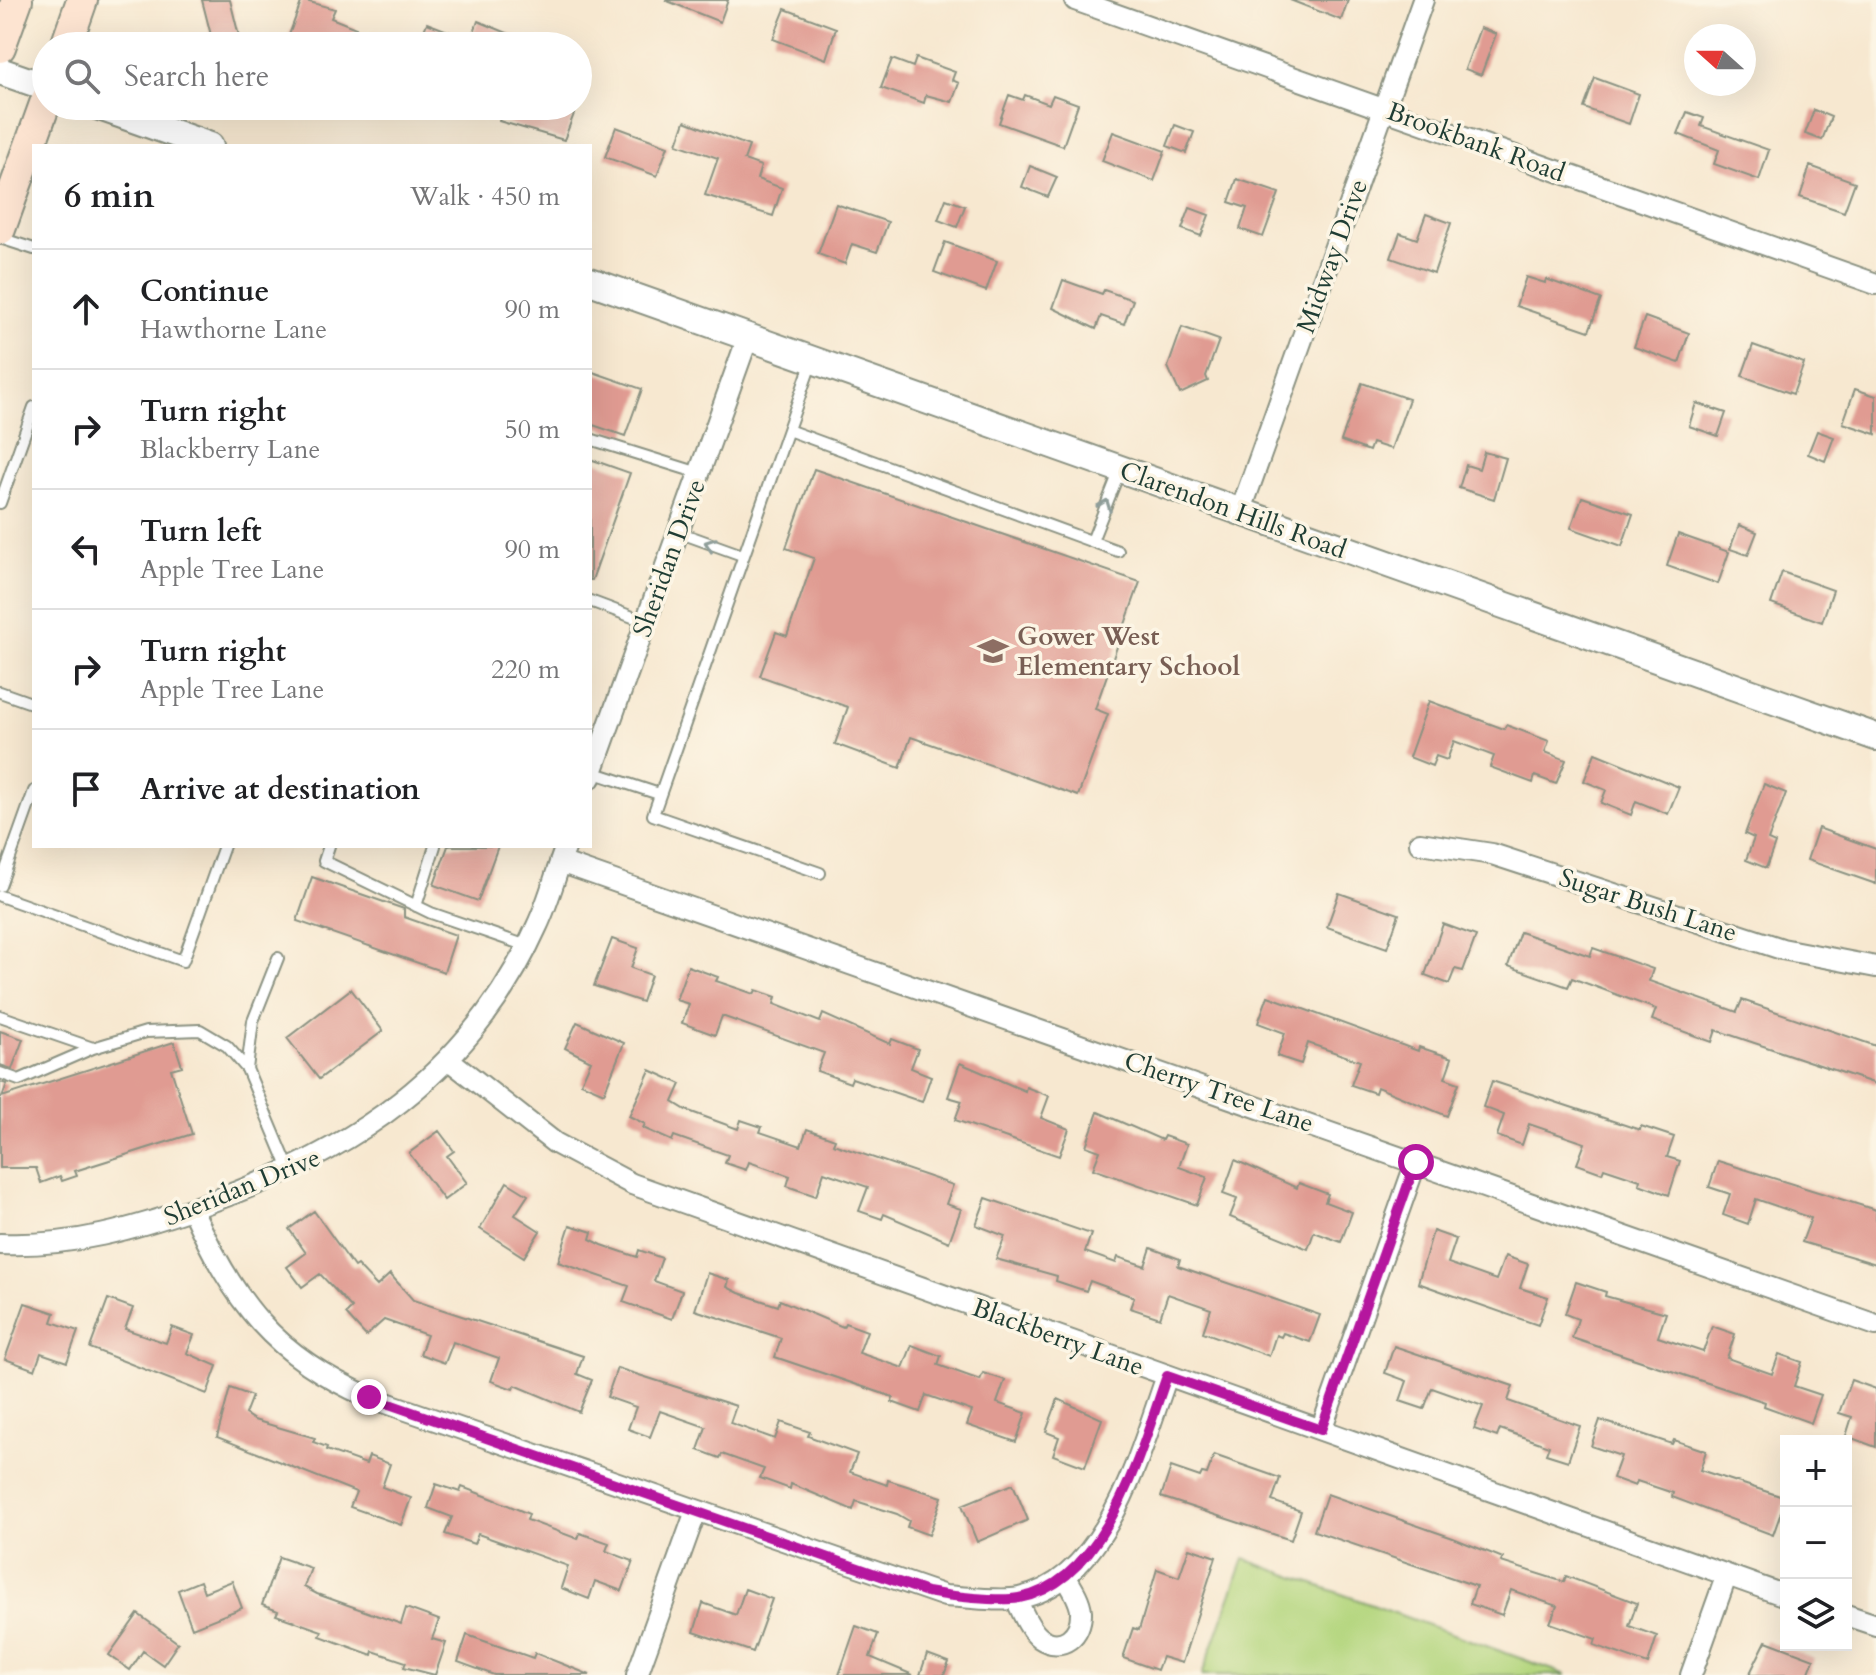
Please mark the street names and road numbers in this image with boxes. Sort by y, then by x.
street label: Brookbank Road [1382,94,1570,191]
street label: Midway Drive [1288,174,1376,338]
street label: Clarendon Hills Road [1115,453,1351,567]
street label: Sheridan Drive [624,474,714,642]
street label: Sugar Bush Lane [1555,860,1741,950]
street label: Cherry Tree Lane [1120,1043,1318,1141]
street label: Sheridan Drive [159,1140,325,1234]
street label: Blackberry Lane [967,1290,1149,1384]

